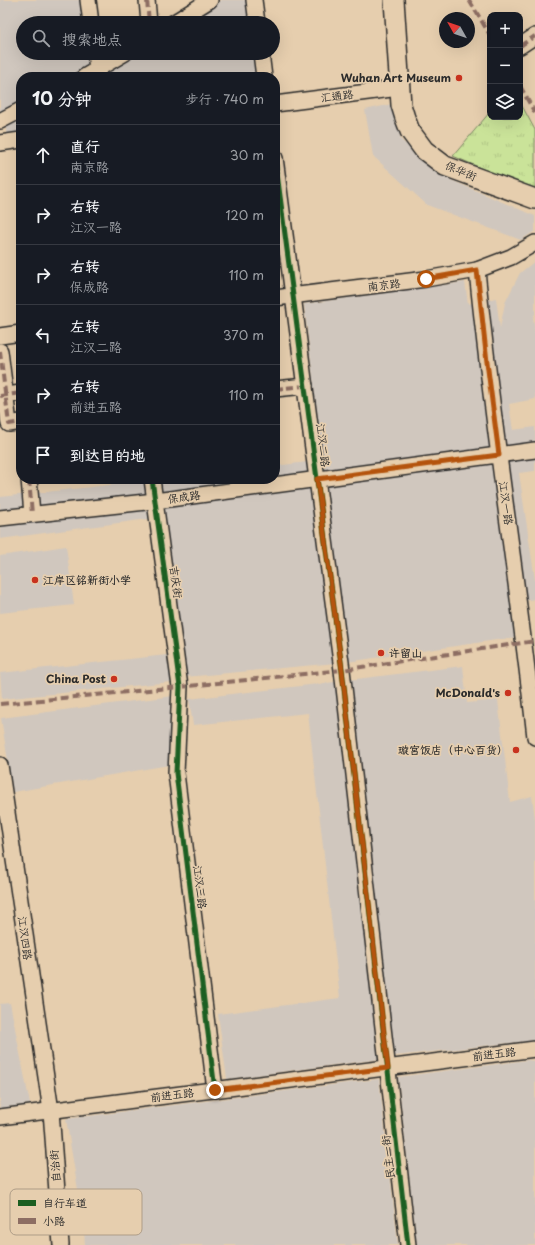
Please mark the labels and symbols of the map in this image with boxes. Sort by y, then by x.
north arrow [439,12,475,48]
place label: Wuhan Art Museum [341,69,451,86]
marker: Wuhan Art Museum [454,73,464,83]
street label: 汇通路 [320,85,354,106]
street label: 保华街 [443,156,481,185]
route start [417,270,435,288]
street label: 南京路 [367,274,401,295]
street label: 江汉二路 [312,422,335,468]
street label: 江汉一路 [495,480,518,526]
street label: 保成路 [166,486,201,507]
street label: 吉庆街 [166,564,187,600]
place label: 江岸区铭新街小学 [43,571,131,588]
marker: 江岸区铭新街小学 [30,575,40,585]
place label: 许留山 [389,644,422,661]
marker: 许留山 [376,648,386,658]
place label: China Post [46,670,106,687]
marker: China Post [109,674,119,684]
place label: McDonald's [436,684,500,701]
marker: McDonald's [503,688,513,698]
place label: 璇宫饭店（中心百货） [398,741,508,758]
marker: 璇宫饭店（中心百货） [511,745,521,755]
street label: 江汉三路 [189,864,212,910]
street label: 江汉四路 [14,915,37,961]
street label: 前进五路 [471,1042,517,1065]
route end [206,1081,224,1099]
street label: 前进五路 [149,1083,195,1106]
street label: 民主一街 [376,1133,399,1180]
street label: 自治街 [45,1148,64,1183]
legend [10,1189,142,1235]
text: 自行车道 [43,1194,87,1211]
text: 小路 [43,1212,65,1229]

